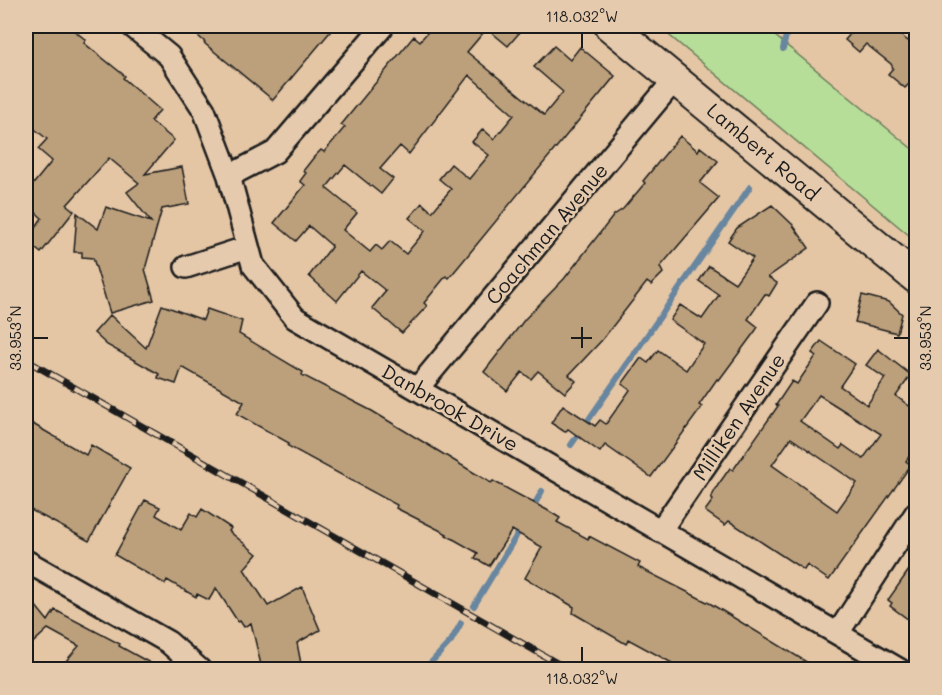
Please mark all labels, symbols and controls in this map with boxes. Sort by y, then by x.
text: 118.032°W [546,6,618,26]
street label: Lambert Road [702,97,825,206]
street label: Coachman Avenue [479,157,613,309]
text: 33.953°N [5,305,25,371]
text: 33.953°N [915,305,935,371]
street label: Milliken Avenue [686,348,790,485]
street label: Danbrook Drive [377,357,524,457]
text: 118.032°W [546,668,618,688]

